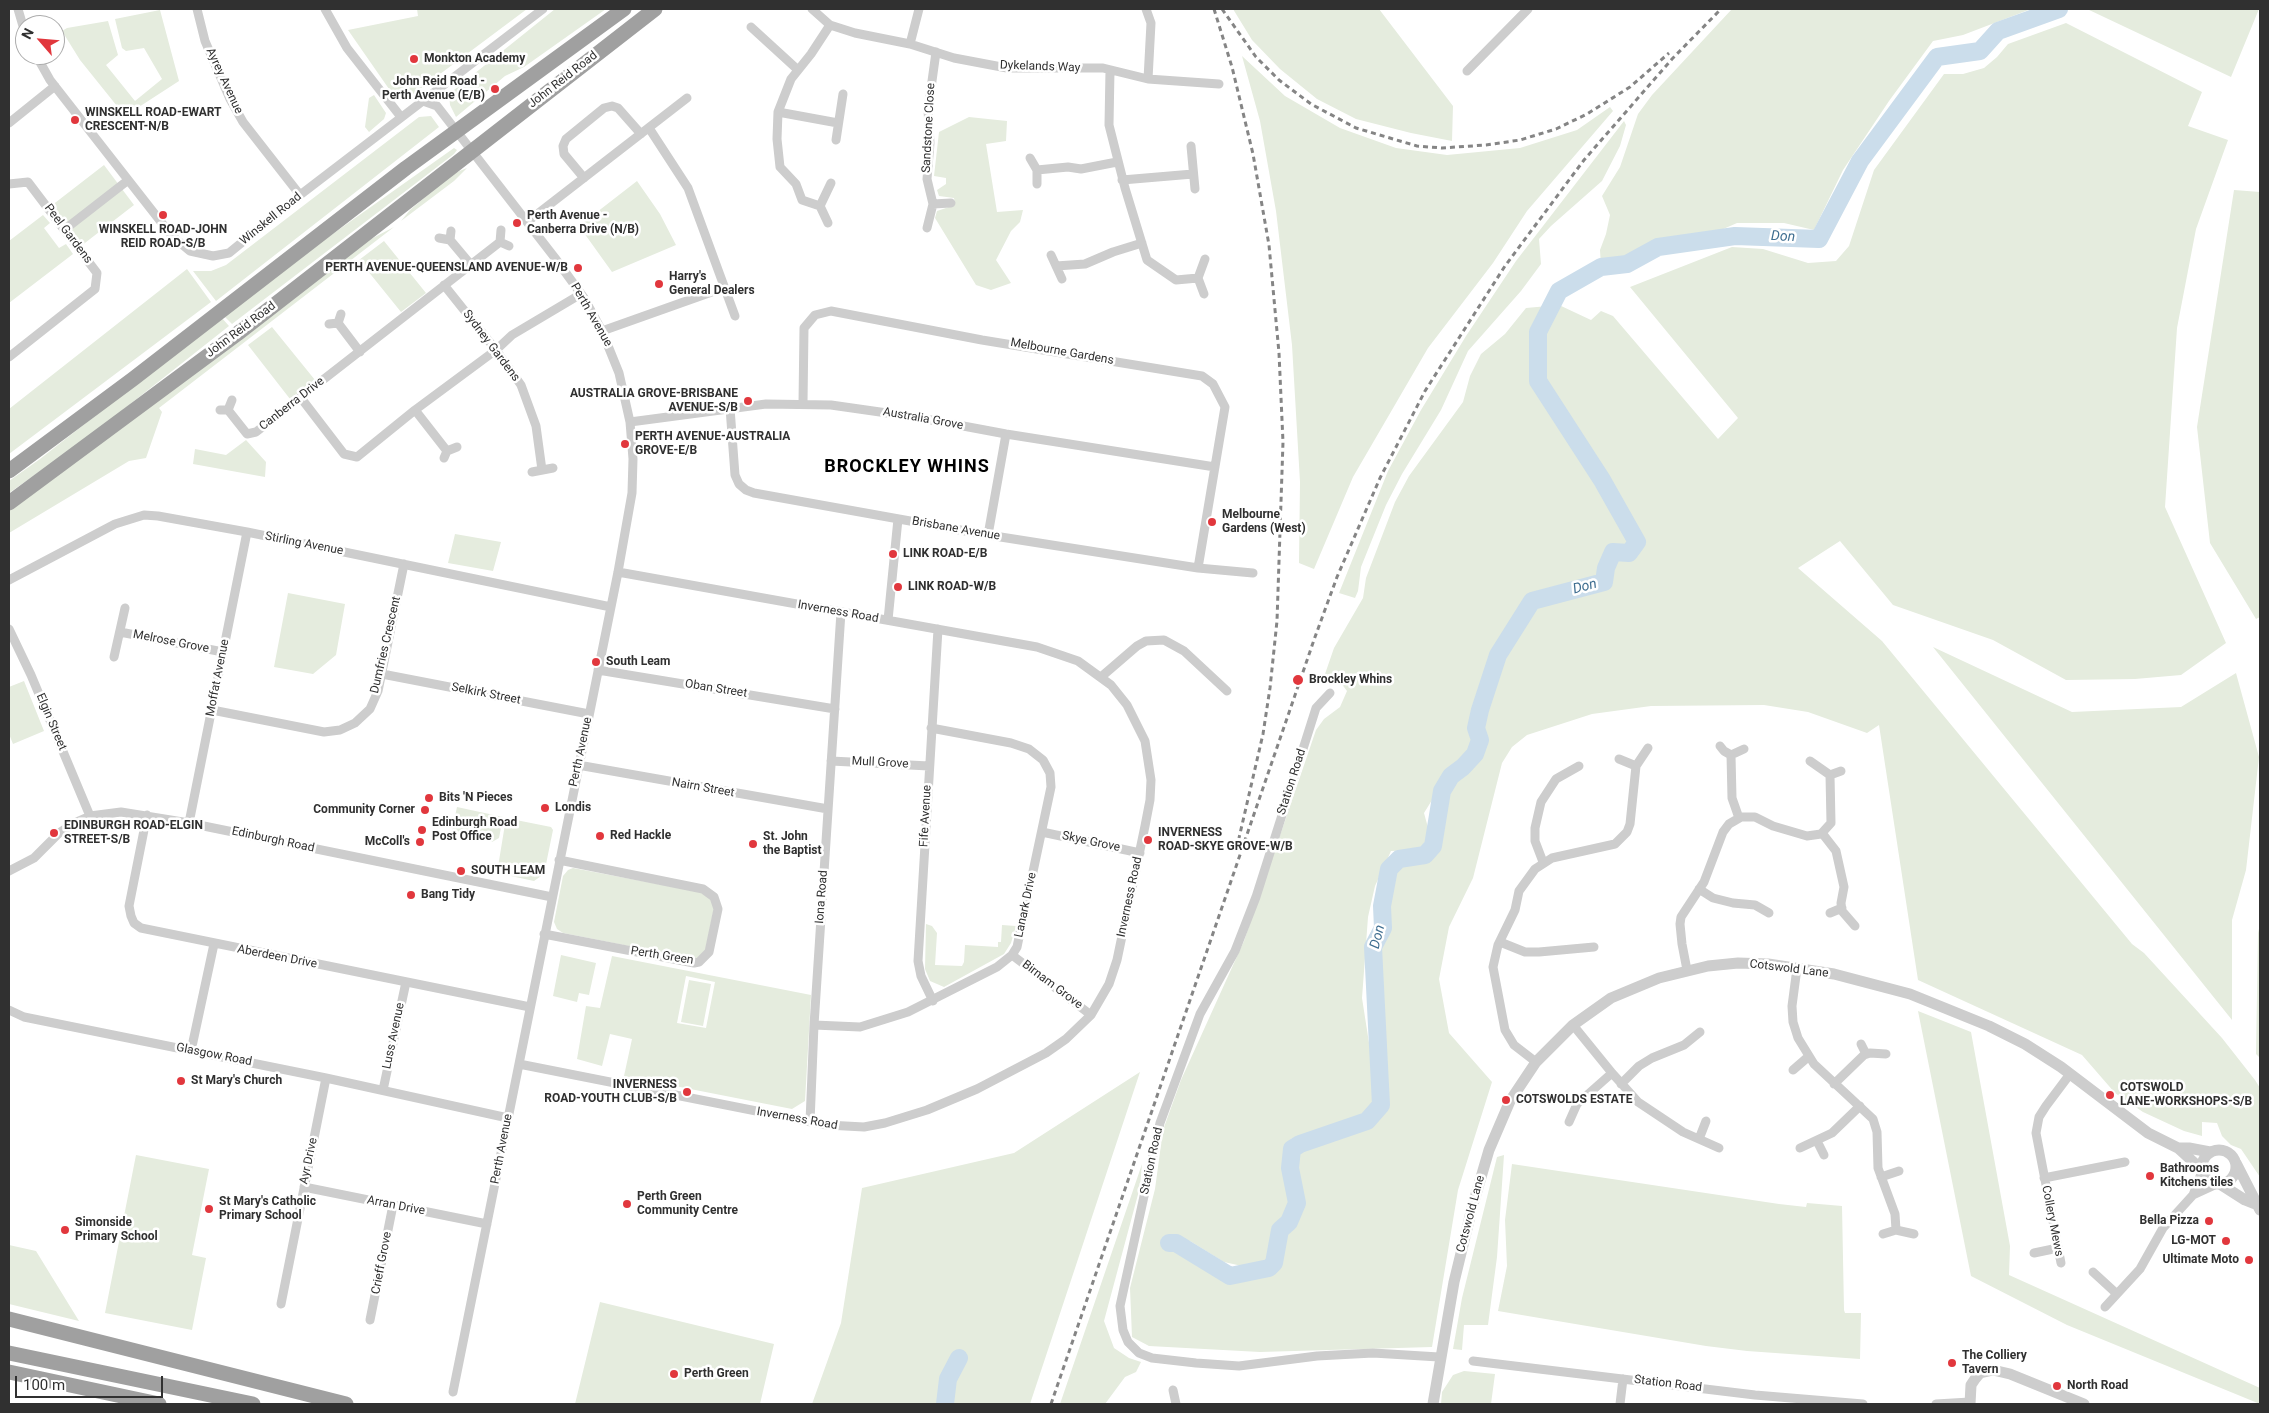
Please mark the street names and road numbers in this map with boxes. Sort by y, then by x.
street label: Ayrey Avenue [202,46,246,116]
street label: John Reid Road [526,49,600,111]
street label: Dykelands Way [1000,58,1080,76]
street label: Sandstone Close [919,83,939,173]
street label: Winskell Road [237,190,305,248]
street label: Peel Gardens [41,201,95,267]
street label: Perth Avenue [567,281,615,349]
street label: John Reid Road [203,299,279,361]
street label: Sydney Gardens [459,307,523,385]
street label: Melbourne Gardens [1009,336,1115,368]
street label: Canberra Drive [257,374,327,434]
street label: Australia Grove [882,405,964,433]
street label: Brisbane Avenue [911,514,1001,544]
street label: Stirling Avenue [264,529,344,559]
street label: Dumfries Crescent [368,595,404,695]
street label: Inverness Road [796,598,880,626]
street label: Melrose Grove [132,628,210,656]
street label: Moffat Avenue [203,638,233,718]
street label: Oban Street [684,677,748,701]
street label: Selkirk Street [450,680,522,708]
street label: Elgin Street [33,691,69,753]
street label: Perth Avenue [567,716,595,788]
street label: Station Road [1275,747,1309,817]
street label: Mull Grove [851,754,909,772]
street label: Nairn Street [671,775,735,801]
street label: Fife Avenue [917,785,935,847]
street label: Edinburgh Road [230,824,316,856]
street label: Skye Grove [1061,829,1121,855]
street label: Inverness Road [1114,855,1146,939]
street label: Iona Road [813,870,831,924]
street label: Lanark Drive [1012,871,1040,939]
street label: Aberdeen Drive [236,942,318,972]
street label: Perth Green [630,944,694,968]
street label: Cotswold Lane [1749,957,1829,981]
street label: Birnam Grove [1019,958,1085,1012]
street label: Luss Avenue [380,1002,408,1070]
street label: Glasgow Road [175,1041,253,1069]
street label: Inverness Road [755,1105,839,1133]
street label: Perth Avenue [488,1113,516,1185]
street label: Station Road [1138,1126,1166,1196]
street label: Ayr Drive [297,1136,321,1186]
street label: Cotswold Lane [1454,1174,1488,1254]
street label: Collery Mews [2038,1184,2066,1258]
street label: Arran Drive [366,1193,426,1219]
street label: Crieff Grove [369,1230,395,1296]
street label: Station Road [1633,1373,1703,1395]

